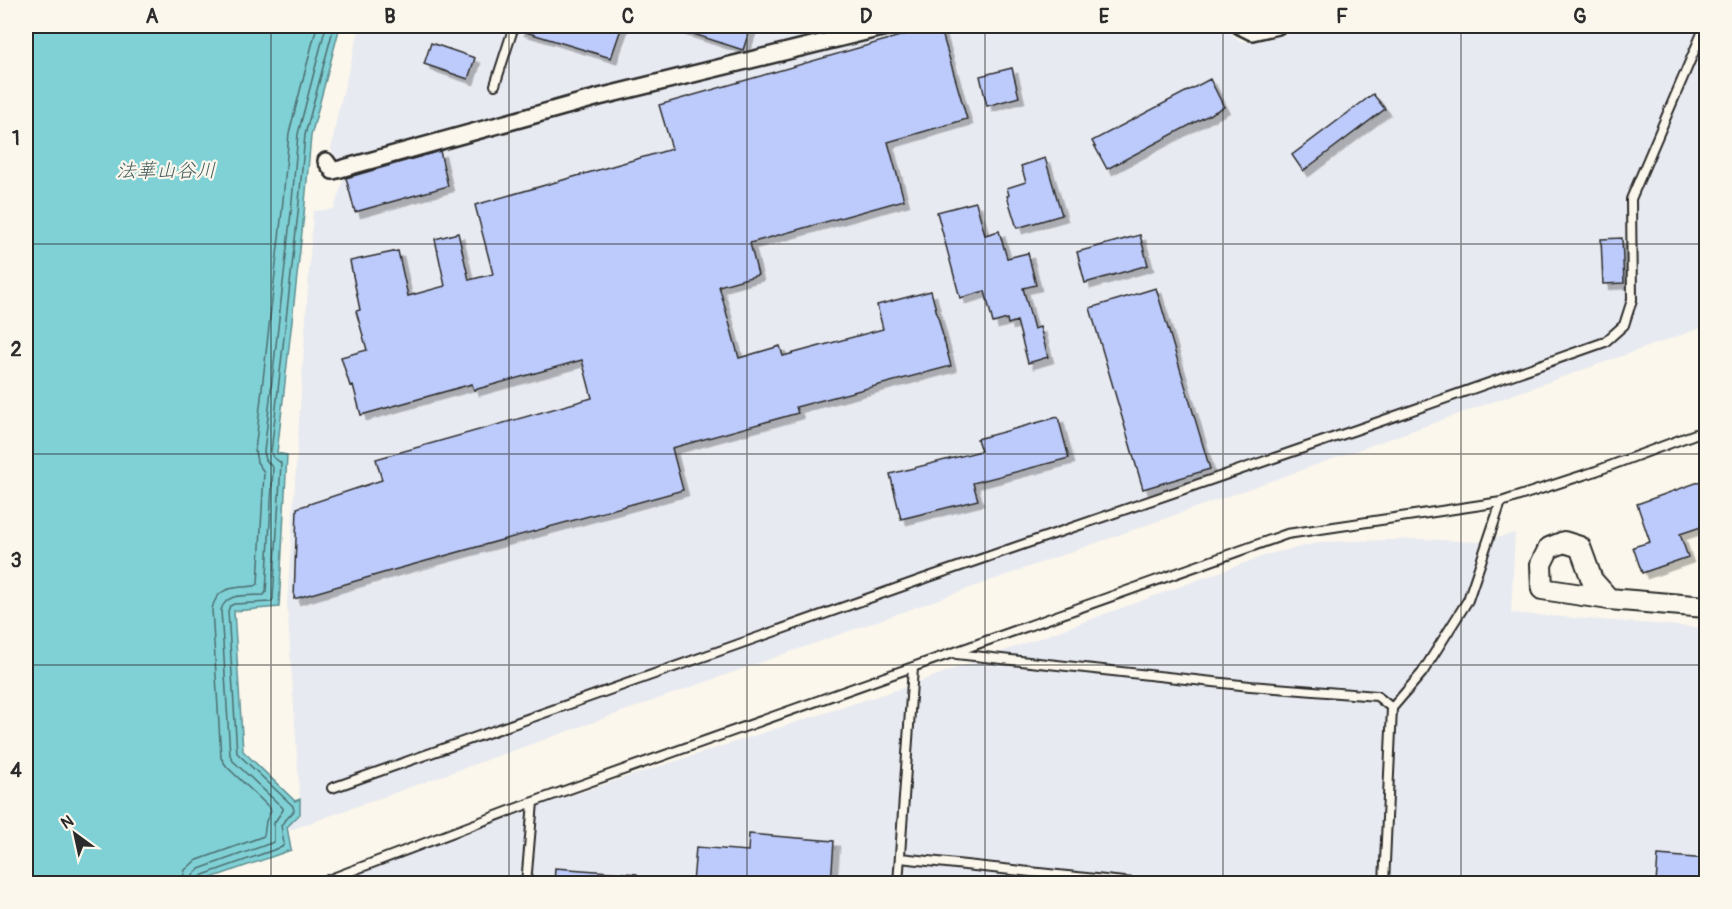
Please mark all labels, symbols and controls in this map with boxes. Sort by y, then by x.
text: A [146,4,159,29]
text: B [384,4,396,29]
text: C [622,4,634,29]
text: D [860,4,873,29]
text: E [1099,4,1110,29]
text: F [1336,4,1348,29]
text: G [1573,4,1587,29]
text: 1 [12,126,20,151]
water label: 法華山谷川 [116,158,216,183]
text: 2 [10,337,22,362]
text: 3 [10,548,22,573]
text: 4 [10,758,22,783]
north arrow [45,804,105,864]
text: N [57,811,78,834]

